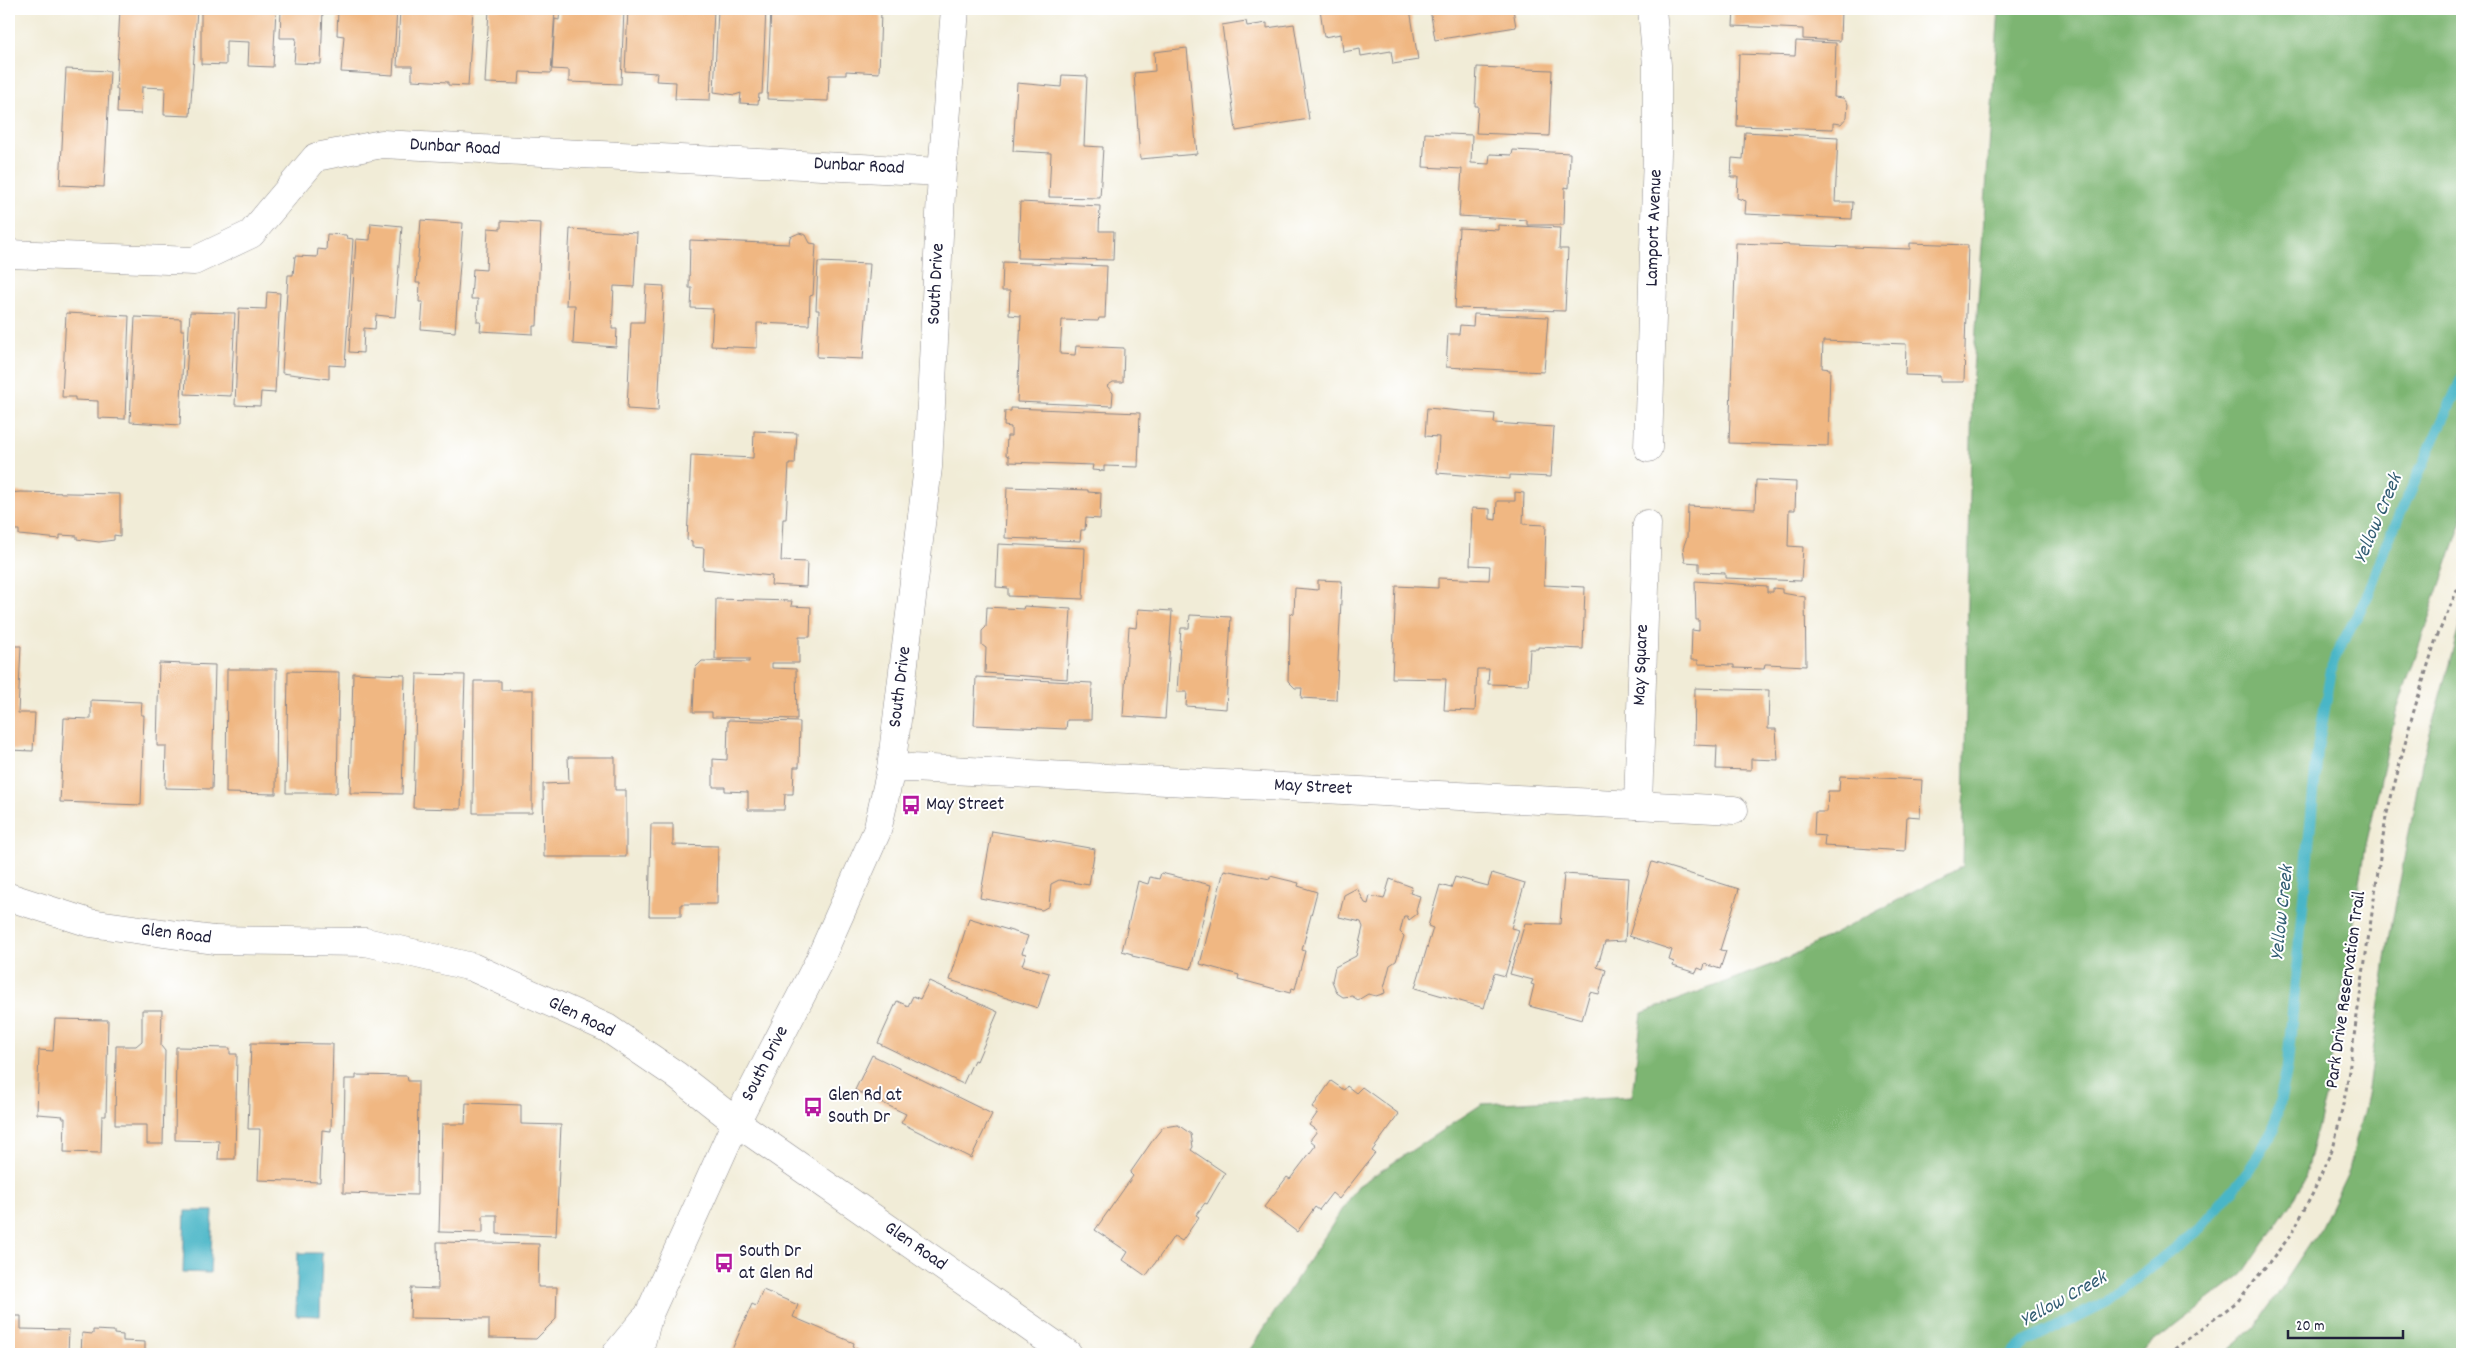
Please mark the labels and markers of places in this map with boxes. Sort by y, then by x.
place label: May Street [926,792,1004,819]
bus stop icon: May Street [900,794,922,816]
place label: Glen Rd at South Dr [828,1083,902,1132]
bus stop icon: Glen Rd at South Dr [802,1096,824,1118]
place label: South Dr at Glen Rd [739,1239,813,1288]
bus stop icon: South Dr at Glen Rd [713,1252,735,1274]

